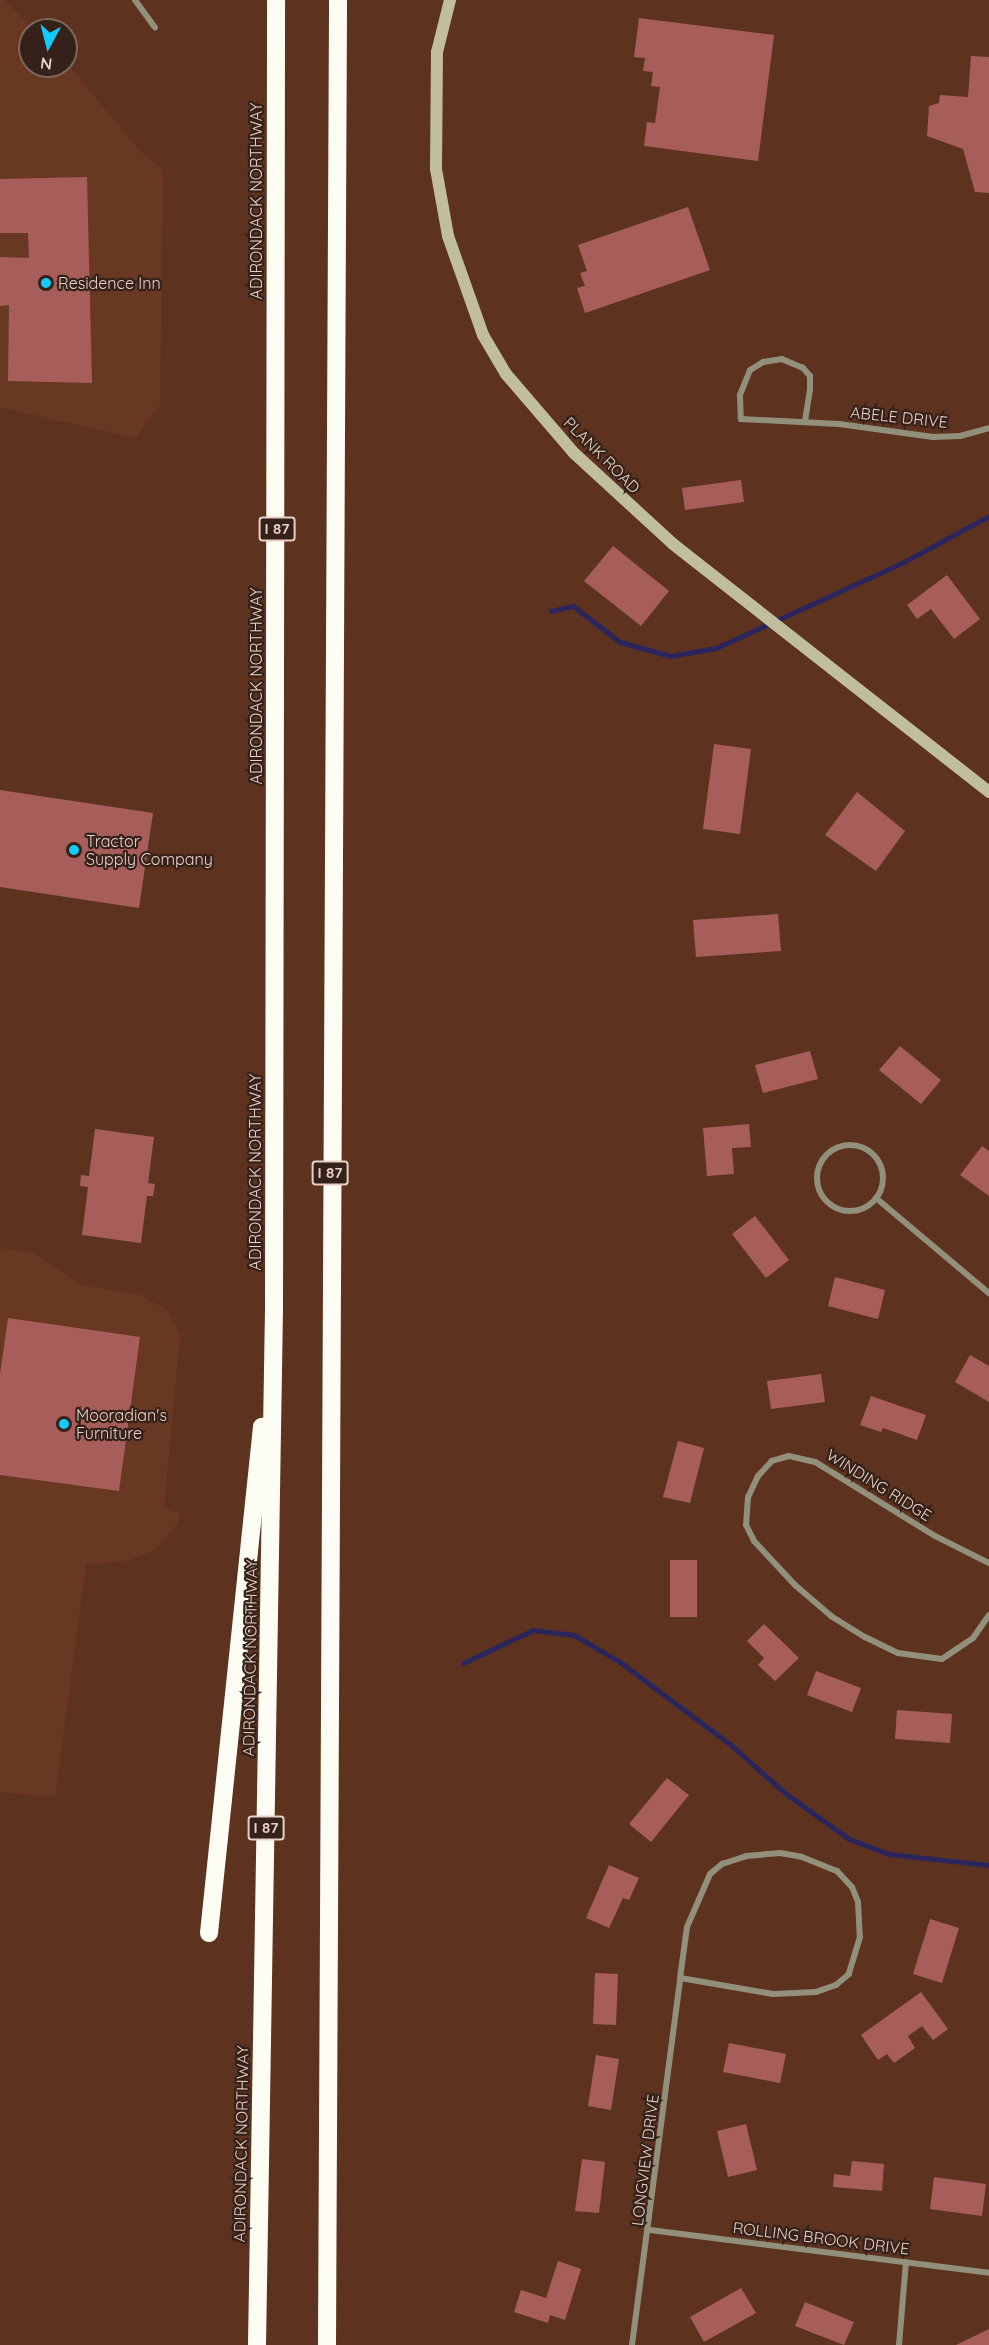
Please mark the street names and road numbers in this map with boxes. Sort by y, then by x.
street label: ADIRONDACK NORTHWAY [246,103,266,299]
street label: ABELE DRIVE [849,402,949,432]
street label: PLANK ROAD [560,413,644,497]
road number: I 87 [258,517,296,541]
street label: ADIRONDACK NORTHWAY [246,588,266,784]
street label: ADIRONDACK NORTHWAY [245,1074,265,1270]
road number: I 87 [310,1161,350,1185]
street label: WINDING RIDGE [823,1445,935,1525]
street label: ADIRONDACK NORTHWAY [239,1559,261,1757]
road number: I 87 [246,1816,286,1840]
street label: ADIRONDACK NORTHWAY [230,2045,252,2243]
street label: LONGVIEW DRIVE [627,2093,663,2227]
street label: ROLLING BROOK DRIVE [732,2218,910,2258]

